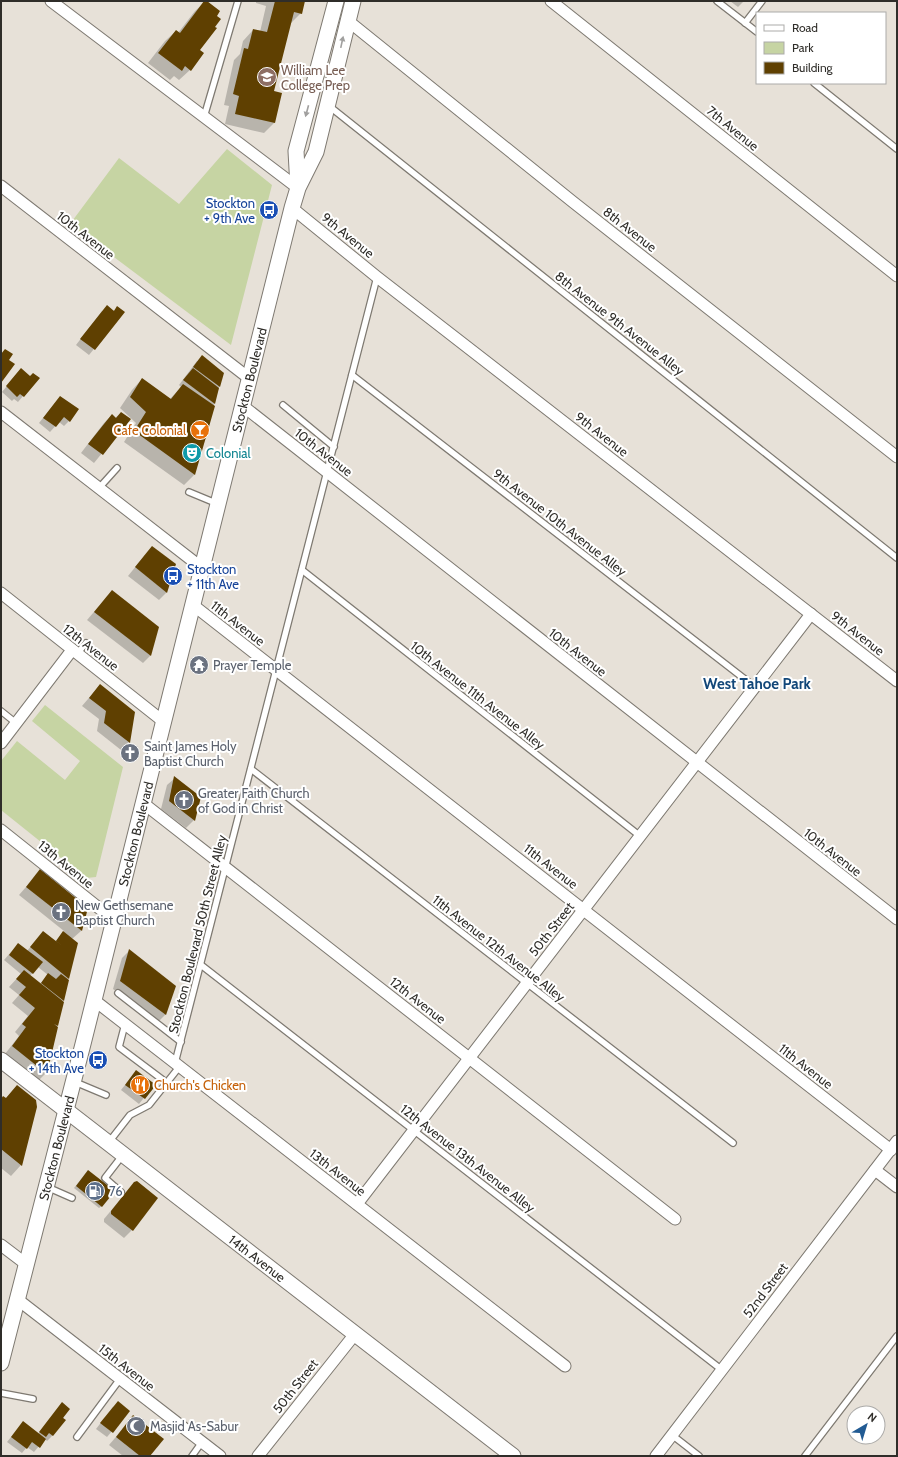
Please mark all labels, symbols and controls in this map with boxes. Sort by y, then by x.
legend [756,12,886,84]
text: Road [792,20,818,35]
one-way arrow [340,36,346,48]
text: Park [792,40,814,55]
text: Building [792,60,834,75]
place label: William Lee College Prep [281,62,350,93]
school or university icon: William Lee College Prep [256,66,278,88]
street label: 7th Avenue [704,102,762,154]
one-way arrow [304,104,310,117]
place label: Stockton + 9th Ave [204,195,255,226]
bus stop icon: Stockton + 9th Ave [258,199,280,221]
street label: 8th Avenue [600,203,660,255]
street label: 10th Avenue [54,207,118,263]
street label: 9th Avenue [318,209,378,261]
street label: 8th Avenue 9th Avenue Alley [552,268,688,379]
street label: Stockton Boulevard [228,326,270,434]
street label: 9th Avenue [572,408,632,460]
bar icon: Cafe Colonial [189,419,211,441]
place label: Cafe Colonial [114,422,186,438]
street label: 10th Avenue [292,424,356,480]
theatre icon: Colonial [181,442,203,464]
place label: Colonial [206,445,250,461]
street label: 9th Avenue 10th Avenue Alley [490,465,630,579]
place label: Stockton + 11th Ave [187,561,239,592]
bus stop icon: Stockton + 11th Ave [162,565,184,587]
street label: 11th Avenue [208,597,268,649]
street label: 9th Avenue [828,607,888,659]
street label: 12th Avenue [60,620,122,674]
street label: 10th Avenue [546,624,610,680]
street label: 10th Avenue 11th Avenue Alley [408,638,549,753]
temple icon: Prayer Temple [188,654,210,676]
place label: Prayer Temple [213,657,292,673]
district label: West Tahoe Park [703,675,812,693]
place label: Saint James Holy Baptist Church [144,738,237,769]
church icon: Saint James Holy Baptist Church [119,742,141,764]
street label: Stockton Boulevard [115,780,156,888]
place label: Greater Faith Church of God in Christ [198,785,310,816]
church icon: Greater Faith Church of God in Christ [173,789,195,811]
street label: 10th Avenue [801,824,865,880]
street label: Stockton Boulevard 50th Street Alley [165,833,230,1035]
street label: 13th Avenue [35,837,97,891]
street label: 11th Avenue [521,840,581,892]
street label: 11th Avenue 12th Avenue Alley [430,891,569,1005]
place label: New Gethsemane Baptist Church [75,897,174,928]
street label: 50th Street [525,898,577,959]
church icon: New Gethsemane Baptist Church [50,901,72,923]
street label: 12th Avenue [387,973,449,1027]
street label: 11th Avenue [776,1040,836,1092]
place label: Stockton + 14th Ave [29,1045,84,1076]
bus stop icon: Stockton + 14th Ave [87,1049,109,1071]
restaurant icon: Church's Chicken [129,1074,151,1096]
place label: Church's Chicken [154,1077,246,1093]
street label: Stockton Boulevard [35,1094,77,1202]
street label: 12th Avenue 13th Avenue Alley [397,1100,539,1216]
street label: 13th Avenue [307,1145,370,1199]
fuel station icon: 76 [84,1180,106,1202]
place label: 76 [109,1183,123,1199]
street label: 14th Avenue [226,1231,289,1285]
street label: 52nd Street [739,1259,791,1321]
street label: 15th Avenue [96,1340,159,1394]
street label: 50th Street [269,1355,321,1416]
north arrow [846,1405,886,1445]
text: N [865,1409,880,1425]
mosque icon: Masjid As-Sabur [125,1415,147,1437]
place label: Masjid As-Sabur [150,1418,239,1435]

